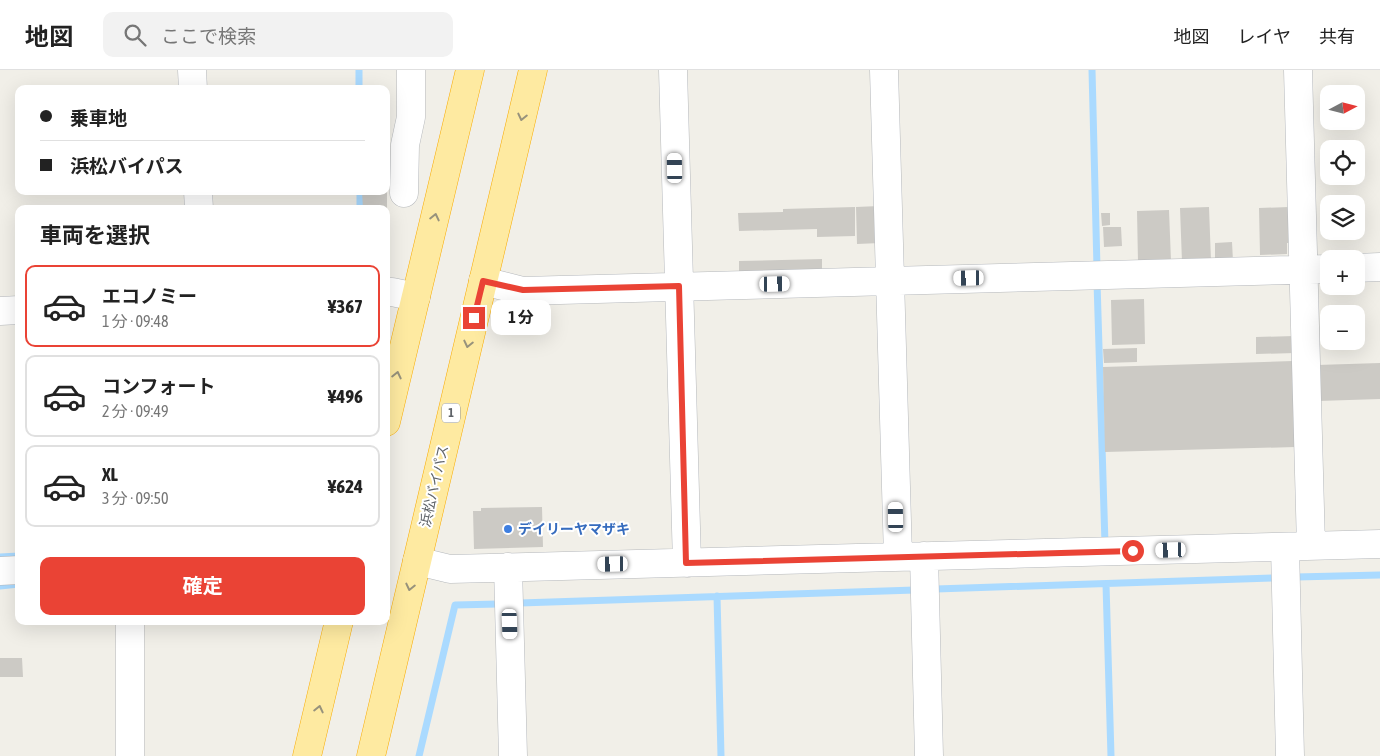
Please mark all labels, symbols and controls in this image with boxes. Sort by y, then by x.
search box [103,12,453,57]
icon: search [121,21,149,49]
text: 地図 [25,23,73,50]
text: ここで検索 [161,25,256,47]
text: 地図 [1174,26,1210,47]
text: レイヤ [1238,26,1291,47]
text: 共有 [1319,26,1355,47]
north arrow [1320,85,1365,130]
map controls [1320,85,1365,350]
text: 乗車地 [70,107,127,129]
one-way arrow [517,113,527,121]
button: locate [1320,140,1365,185]
car [667,153,682,183]
text: 浜松バイパス [70,155,184,177]
button: layers [1320,195,1365,240]
one-way arrow [429,212,440,221]
text: 車両を選択 [40,222,150,248]
button: + [1320,250,1365,295]
car [953,270,984,286]
car [759,276,790,292]
icon: car [42,284,87,329]
text: エコノミー [102,285,197,307]
text: ¥367 [328,295,363,317]
callout: 1 分 [492,300,552,336]
button: − [1320,305,1365,350]
route end [463,307,485,329]
text: 1 分 [508,308,534,326]
text: 1 分 · 09:48 [102,312,168,330]
one-way arrow [463,339,474,348]
one-way arrow [391,371,402,379]
icon: car [42,374,87,419]
text: コンフォート [102,375,215,397]
text: ¥496 [328,385,363,407]
text: 2 分 · 09:49 [102,402,168,420]
road number: 1 [442,403,460,422]
street label: 浜松バイパス [417,443,451,529]
text: XL [102,463,118,485]
icon: car [42,464,87,509]
text: ¥624 [328,475,363,497]
text: 3 分 · 09:50 [102,489,168,507]
car [888,502,903,532]
place label: デイリーヤマザキ [518,521,630,537]
marker: デイリーヤマザキ [502,523,514,535]
route start [1122,540,1144,562]
car [1155,542,1186,558]
car [597,556,628,572]
button: 確定 [40,557,365,615]
one-way arrow [405,582,416,591]
car [501,609,518,639]
one-way arrow [313,704,324,713]

